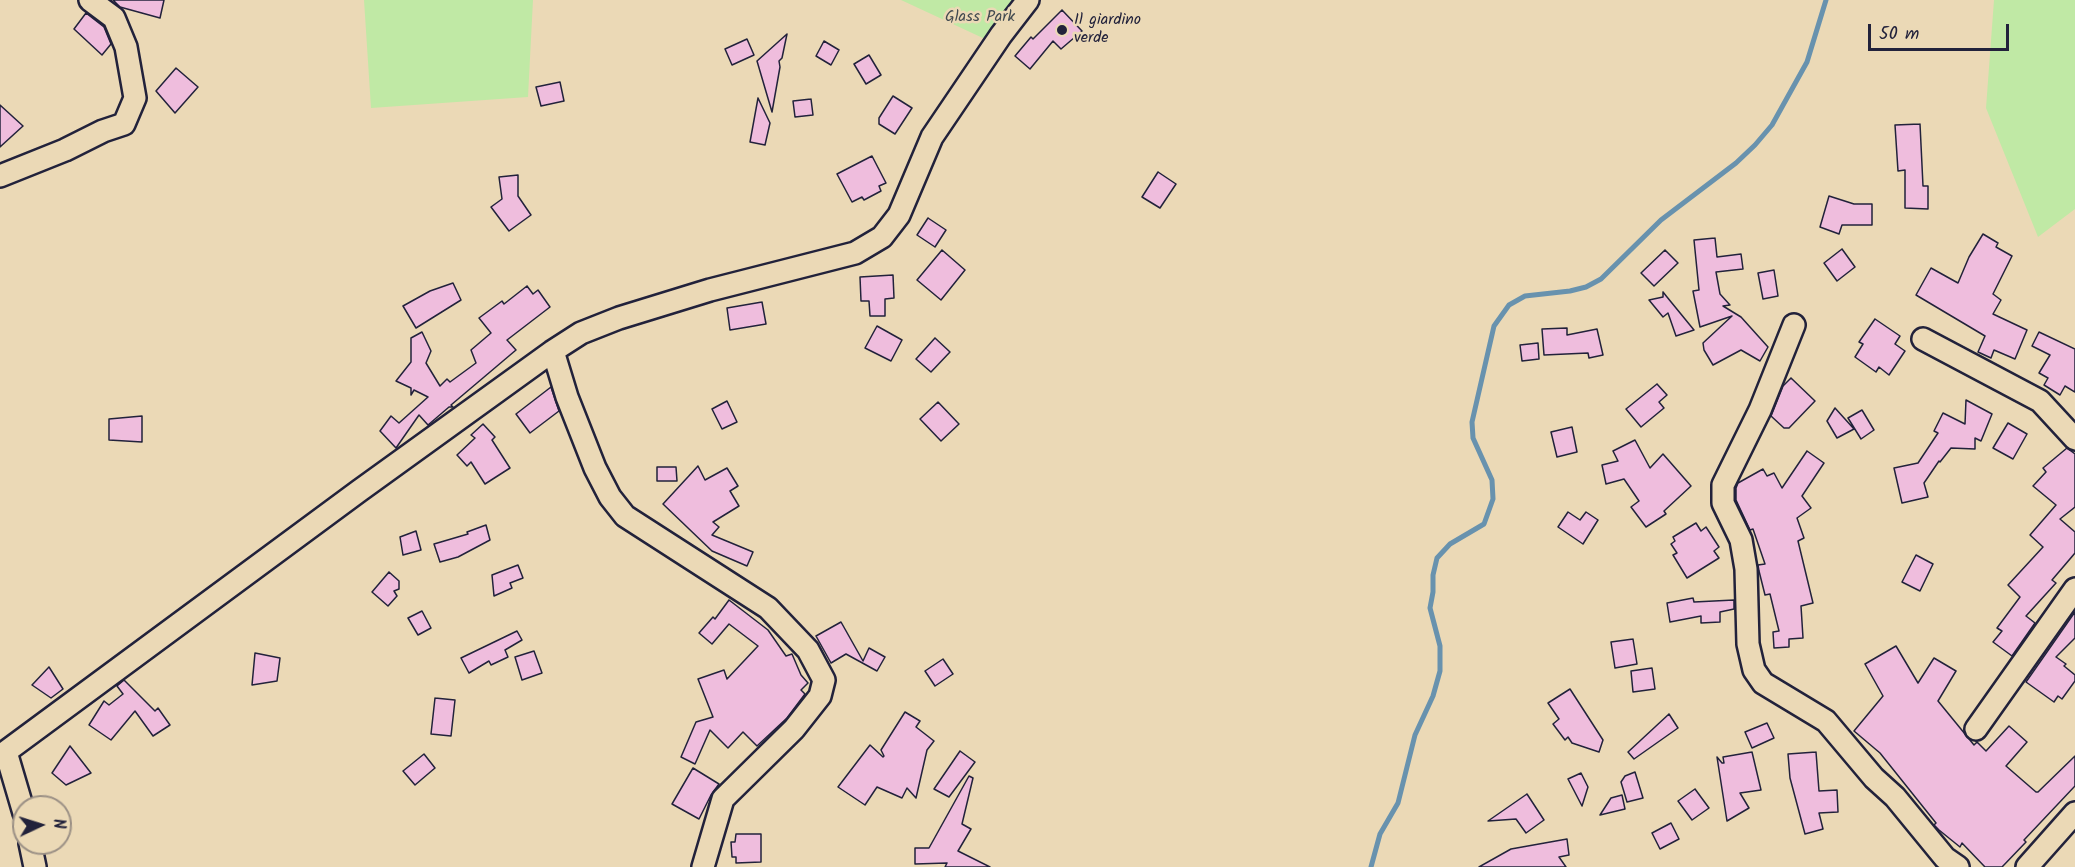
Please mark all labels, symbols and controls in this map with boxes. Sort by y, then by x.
park label: Glass Park [945,8,1015,28]
place label: Il giardino verde [1074,11,1141,49]
scale bar [1871,12,2012,50]
text: 50 m [1879,20,1919,49]
marker: Il giardino verde [1055,23,1069,37]
north arrow [12,795,72,855]
text: N [46,818,71,830]

